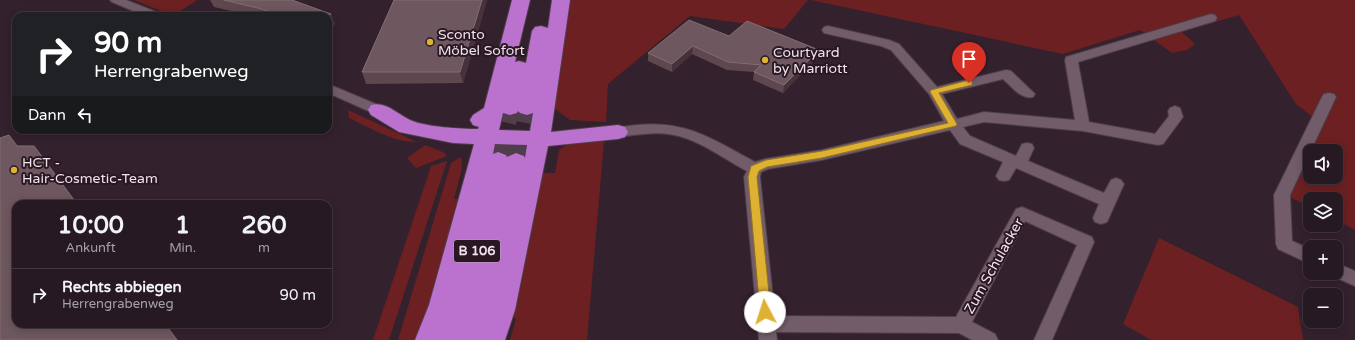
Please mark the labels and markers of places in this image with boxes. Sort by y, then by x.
place label: Sconto Möbel Sofort [438,26,526,59]
marker: Sconto Möbel Sofort [425,37,435,47]
pin [952,42,986,83]
place label: Courtyard by Marriott [773,44,848,77]
marker: Courtyard by Marriott [760,55,770,65]
place label: HCT - Hair-Cosmetic-Team [22,154,158,187]
marker: HCT - Hair-Cosmetic-Team [9,165,19,175]

